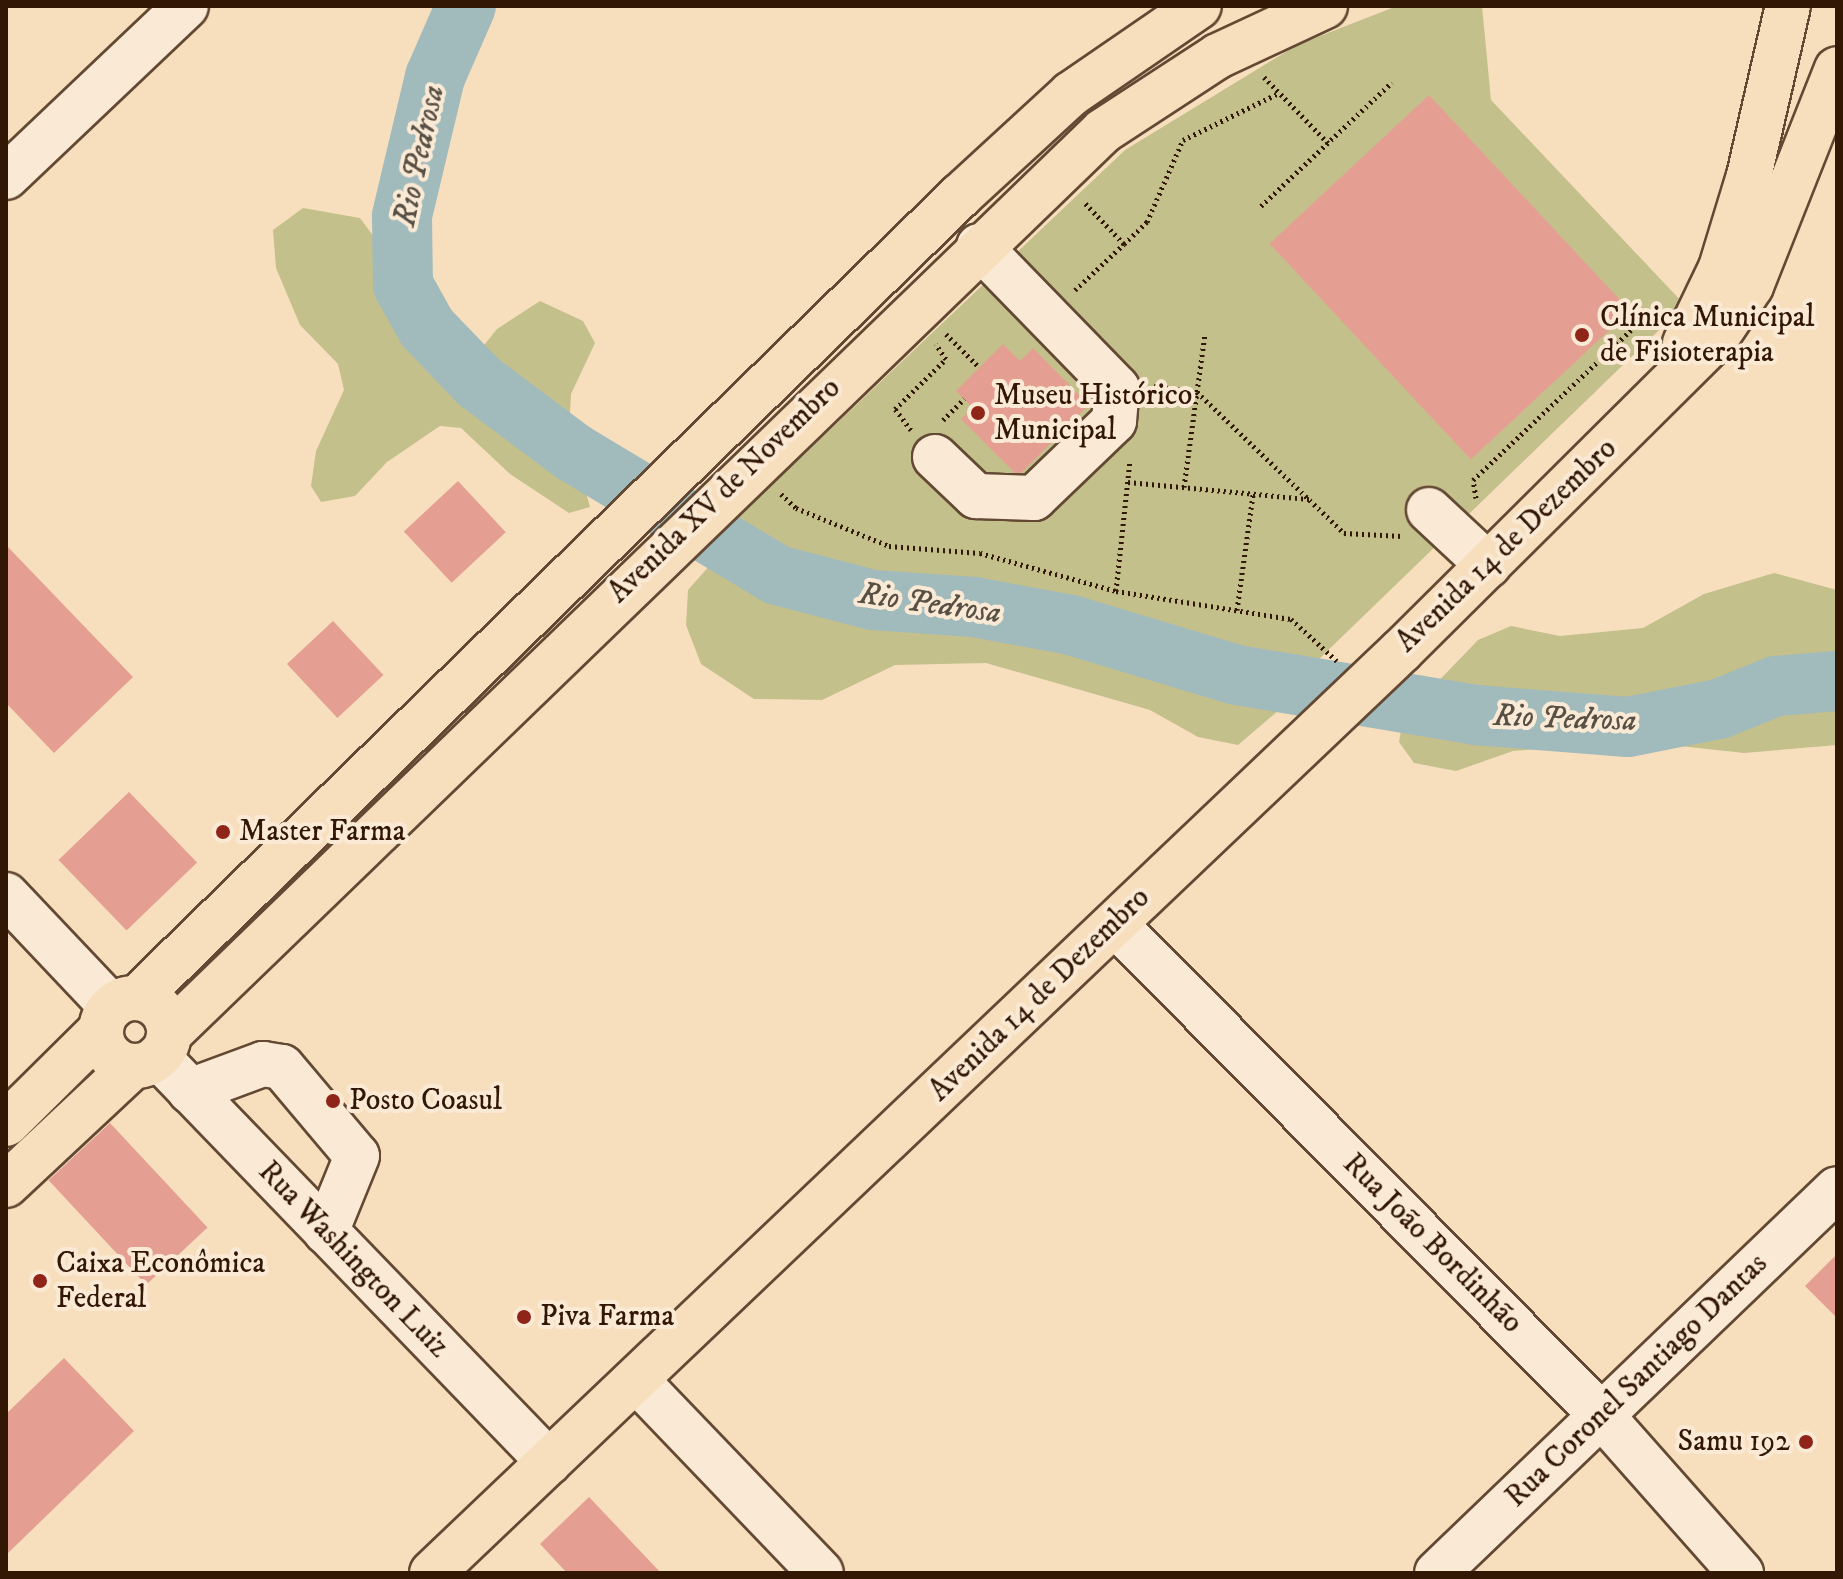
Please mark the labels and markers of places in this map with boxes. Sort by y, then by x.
place label: Clínica Municipal de Fisioterapia [1600,300,1815,370]
marker: Clínica Municipal de Fisioterapia [1571,324,1593,346]
place label: Museu Histórico Municipal [994,378,1192,448]
marker: Museu Histórico Municipal [969,404,987,422]
place label: Master Farma [239,814,405,850]
marker: Master Farma [214,823,232,841]
place label: Posto Coasul [349,1083,502,1119]
marker: Posto Coasul [324,1092,342,1110]
place label: Caixa Econômica Federal [56,1246,265,1316]
marker: Caixa Econômica Federal [31,1272,49,1290]
place label: Piva Farma [540,1299,674,1335]
marker: Piva Farma [515,1308,533,1326]
place label: Samu 192 [1678,1424,1790,1460]
marker: Samu 192 [1797,1433,1815,1451]

